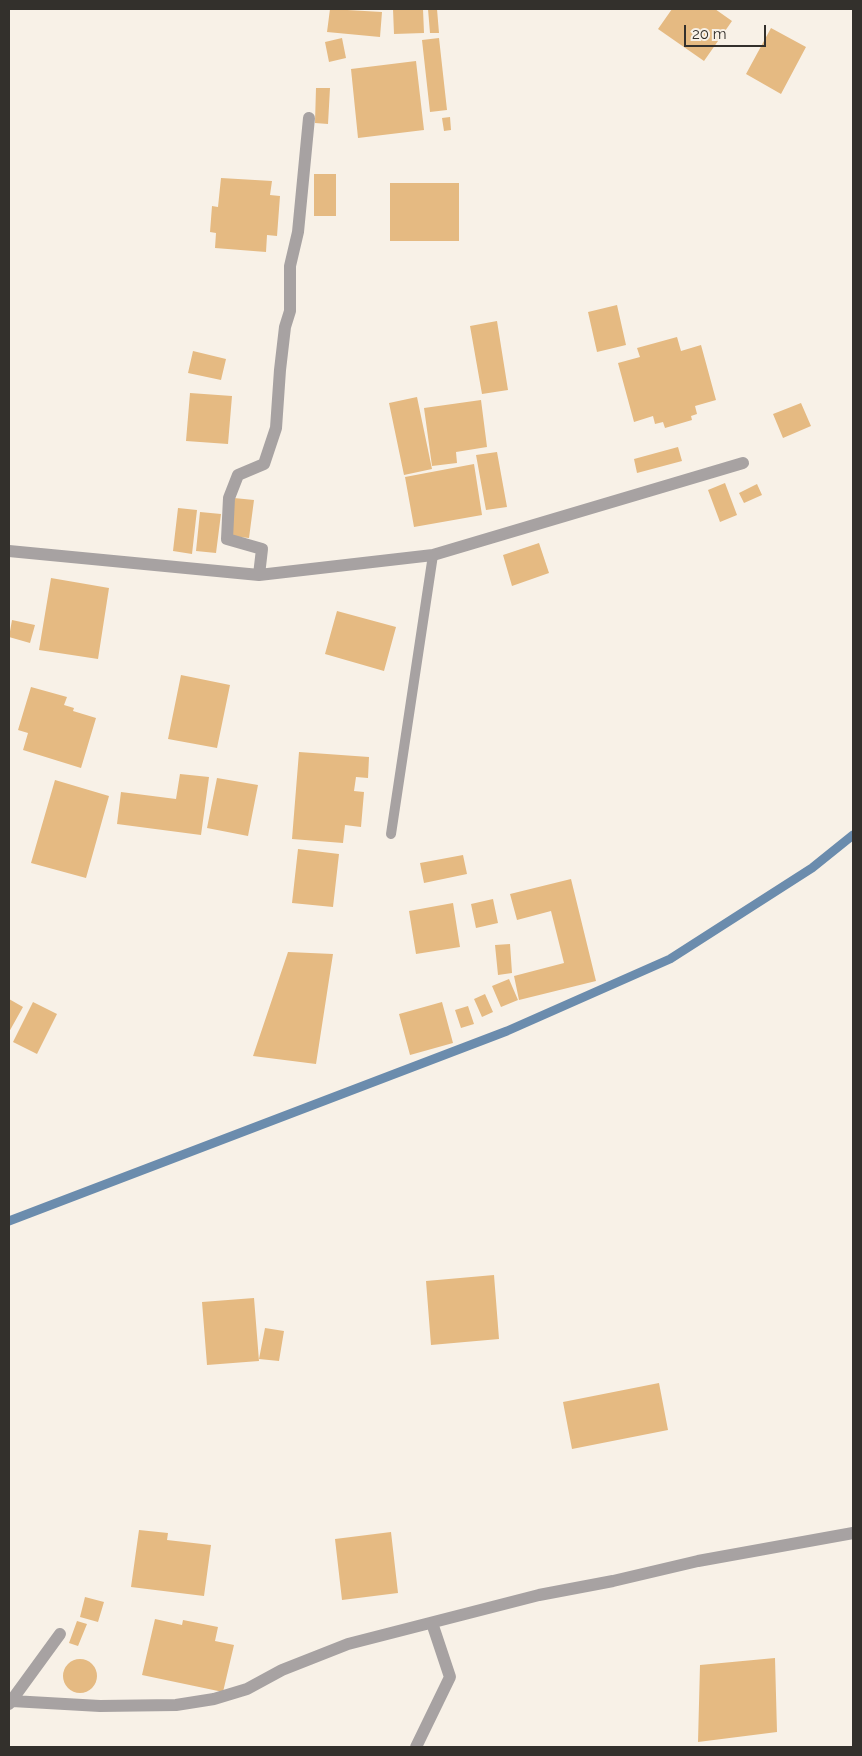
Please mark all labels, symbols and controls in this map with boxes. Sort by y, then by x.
scale bar [687,15,770,47]
text: 20 m [692,25,727,43]

